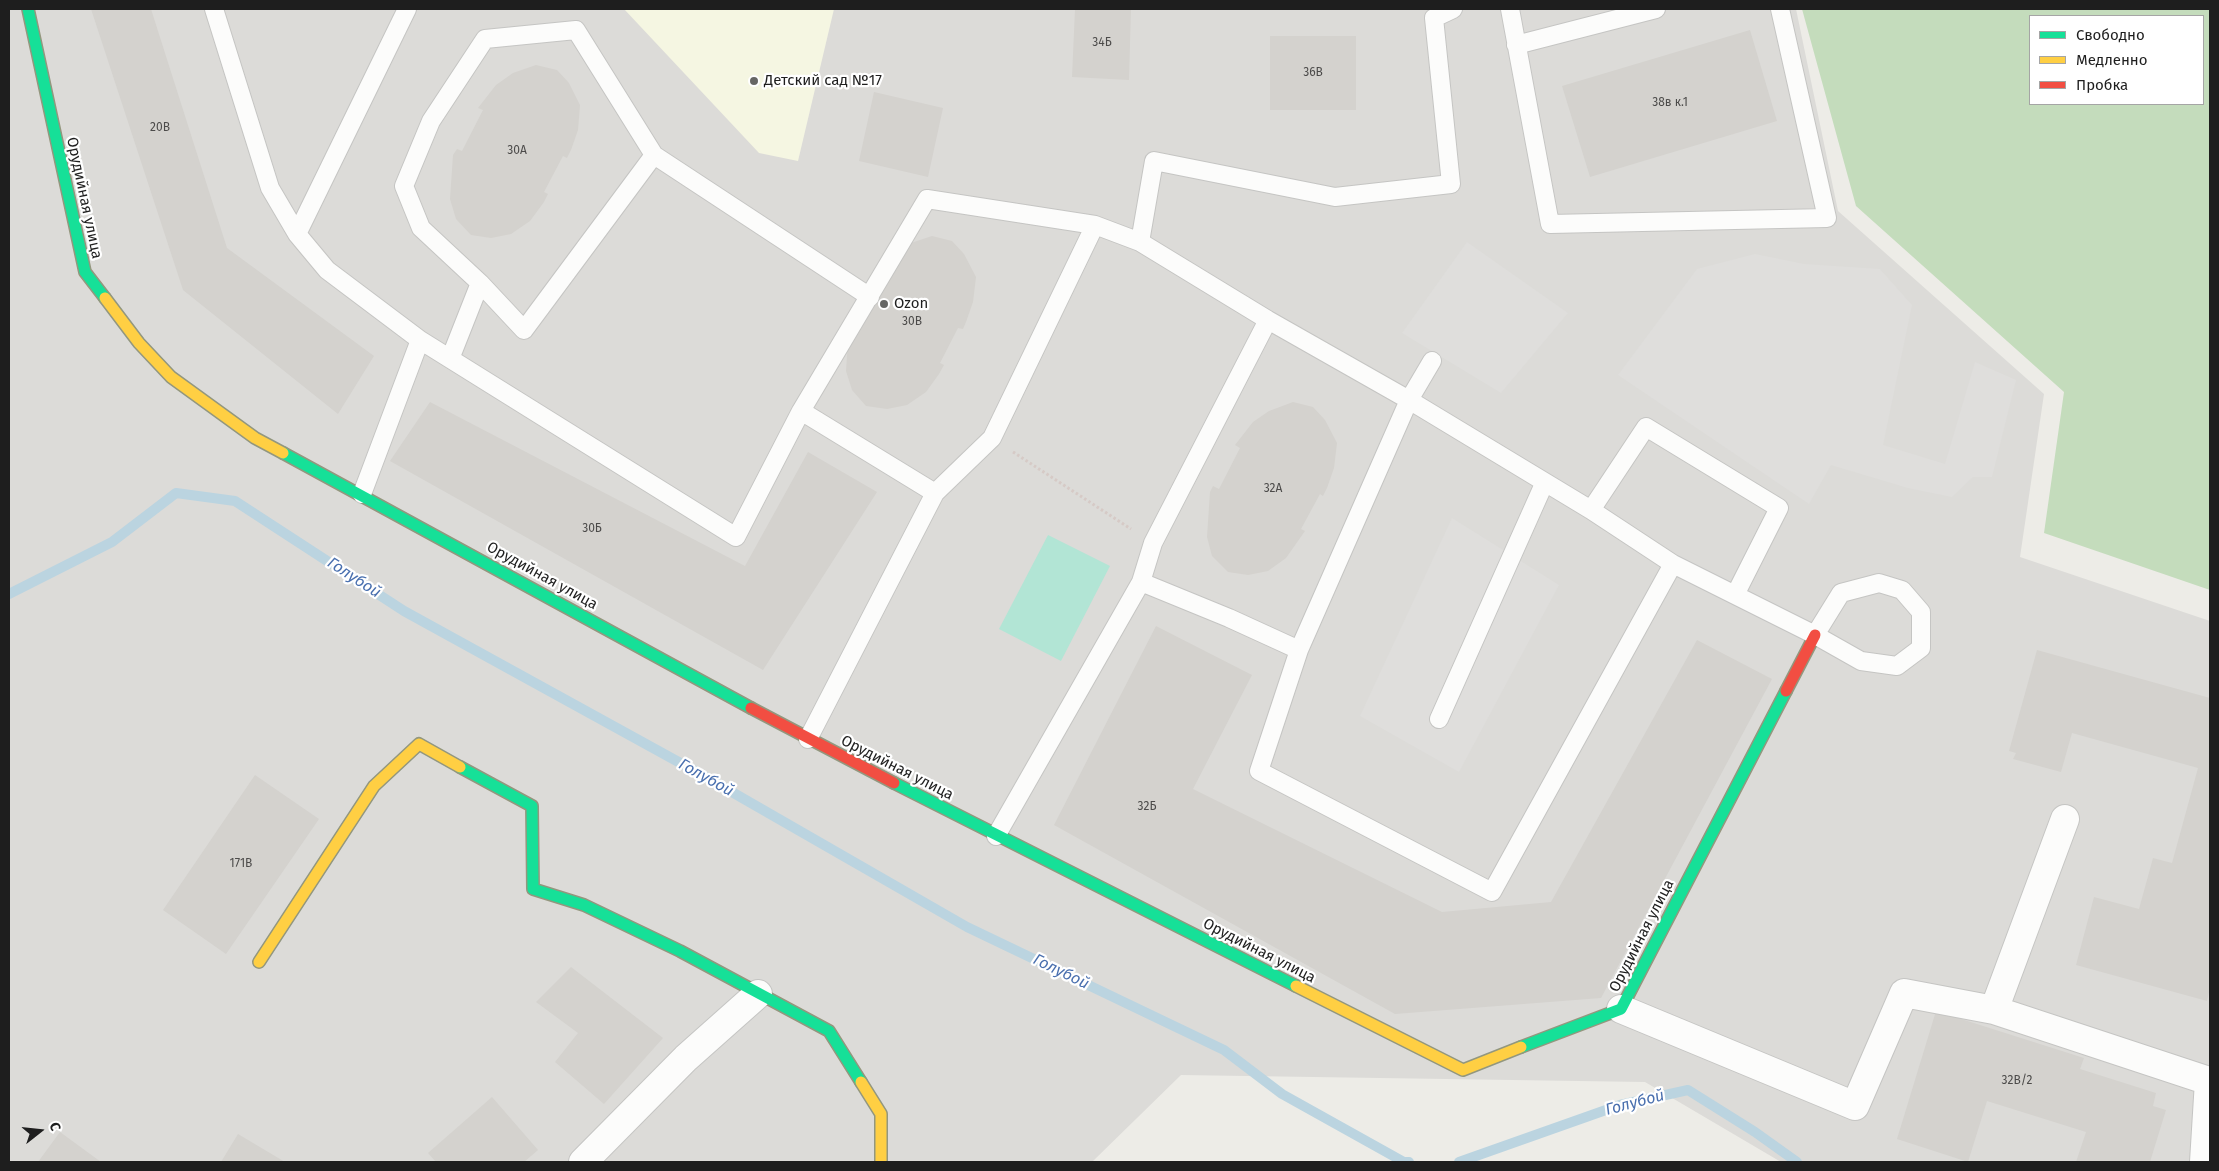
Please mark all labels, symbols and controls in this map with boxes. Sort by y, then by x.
legend [2029,15,2204,105]
text: Свободно [2076,26,2145,44]
house number: 34Б [1092,36,1112,50]
text: Медленно [2076,51,2148,69]
house number: 36В [1303,66,1323,80]
place label: Детский сад №17 [764,72,882,90]
marker: Детский сад №17 [748,75,760,87]
text: Пробка [2076,76,2128,94]
house number: 38в к.1 [1652,96,1688,110]
house number: 20В [150,121,170,135]
street label: Орудийная улица [62,136,106,260]
house number: 30А [507,144,527,158]
place label: Ozon [894,295,928,313]
marker: Ozon [878,298,890,310]
house number: 30В [902,315,922,329]
house number: 32А [1264,482,1282,496]
house number: 30Б [582,522,602,536]
street label: Орудийная улица [483,538,601,614]
water label: Голубой [324,554,384,602]
street label: Орудийная улица [838,732,956,804]
water label: Голубой [675,755,737,801]
house number: 32Б [1138,800,1156,814]
house number: 171В [230,857,252,871]
street label: Орудийная улица [1606,877,1678,995]
street label: Орудийная улица [1200,915,1318,987]
water label: Голубой [1030,950,1092,994]
house number: 32В/2 [2002,1074,2032,1088]
water label: Голубой [1603,1086,1667,1120]
north arrow [15,1106,65,1156]
text: С [46,1121,64,1133]

